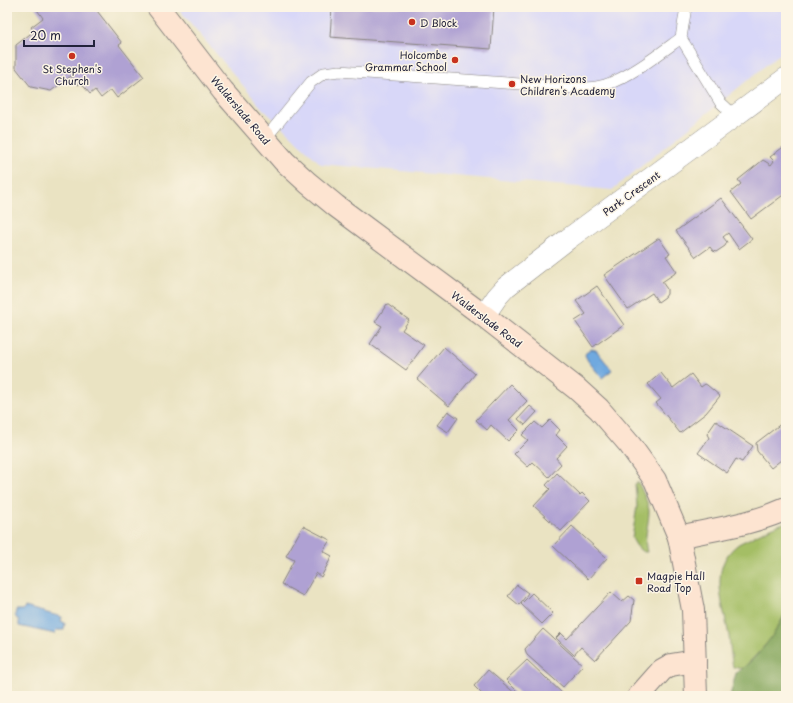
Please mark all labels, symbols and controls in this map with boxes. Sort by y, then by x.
place label: D Block [420,15,458,30]
marker: D Block [407,17,417,27]
scale bar [24,22,94,48]
text: 20 m [30,26,61,44]
place label: Holcombe Grammar School [365,47,447,74]
marker: St Stephen's Church [67,51,77,61]
marker: Holcombe Grammar School [450,55,460,65]
place label: St Stephen's Church [43,61,102,88]
place label: New Horizons Children's Academy [520,71,615,98]
street label: Walderslade Road [208,72,274,148]
marker: New Horizons Children's Academy [507,79,517,89]
street label: Park Crescent [599,167,663,219]
street label: Walderslade Road [448,287,526,351]
place label: Magpie Hall Road Top [647,568,705,595]
marker: Magpie Hall Road Top [634,576,644,586]

